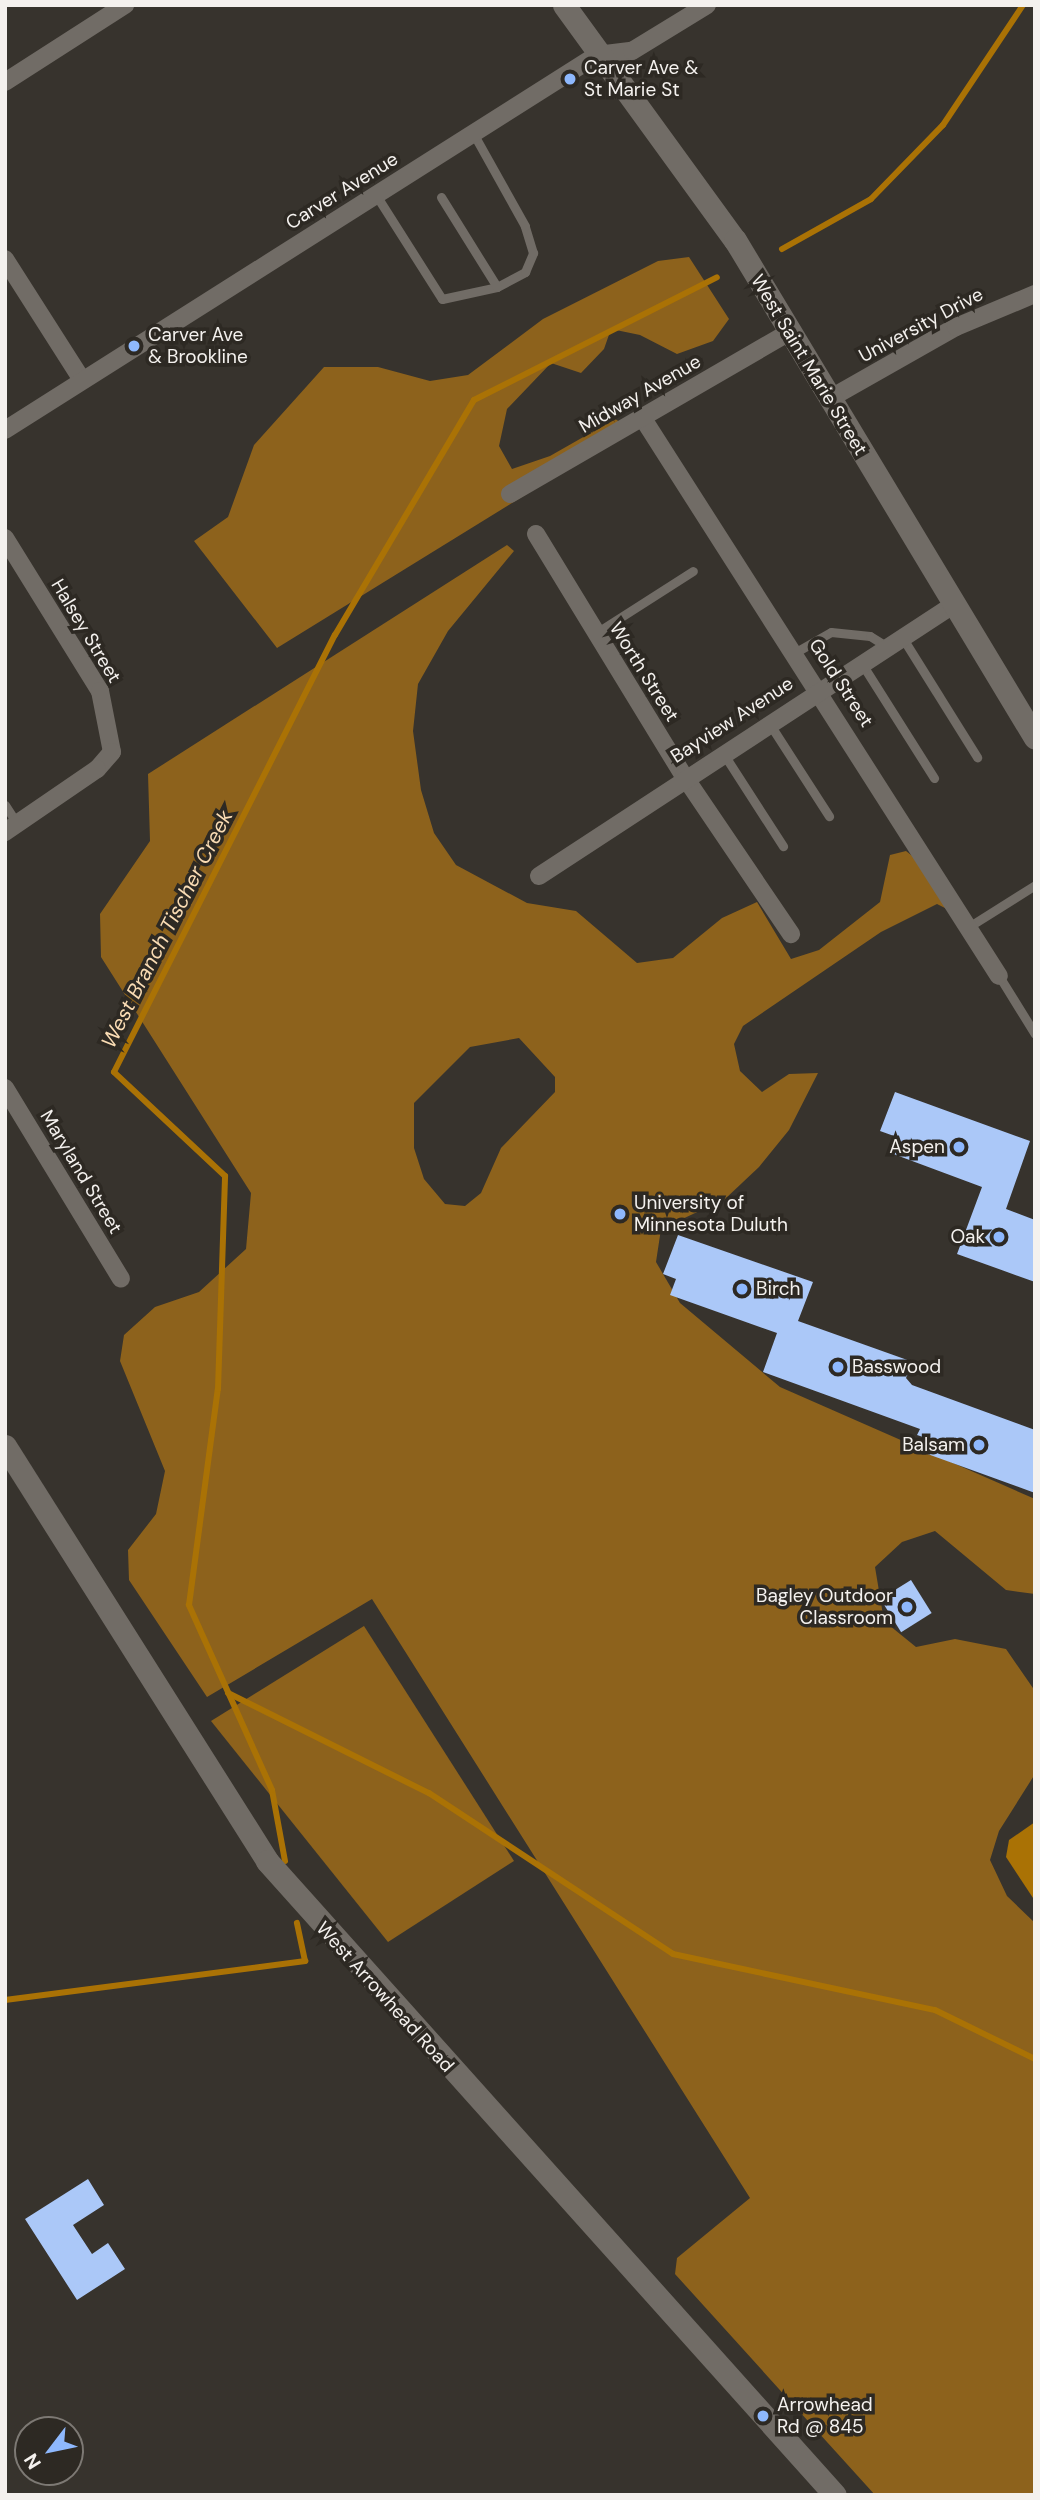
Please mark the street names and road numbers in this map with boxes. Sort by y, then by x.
street label: Carver Avenue [282,147,402,235]
street label: West Saint Marie Street [746,271,872,459]
street label: University Drive [855,283,987,367]
street label: Midway Avenue [575,350,705,438]
street label: Halsey Street [46,575,126,687]
street label: Worth Street [604,618,684,726]
street label: Gold Street [804,635,878,731]
street label: Bayview Avenue [667,672,797,768]
street label: Maryland Street [35,1106,127,1238]
street label: West Arrowhead Road [311,1917,459,2077]

